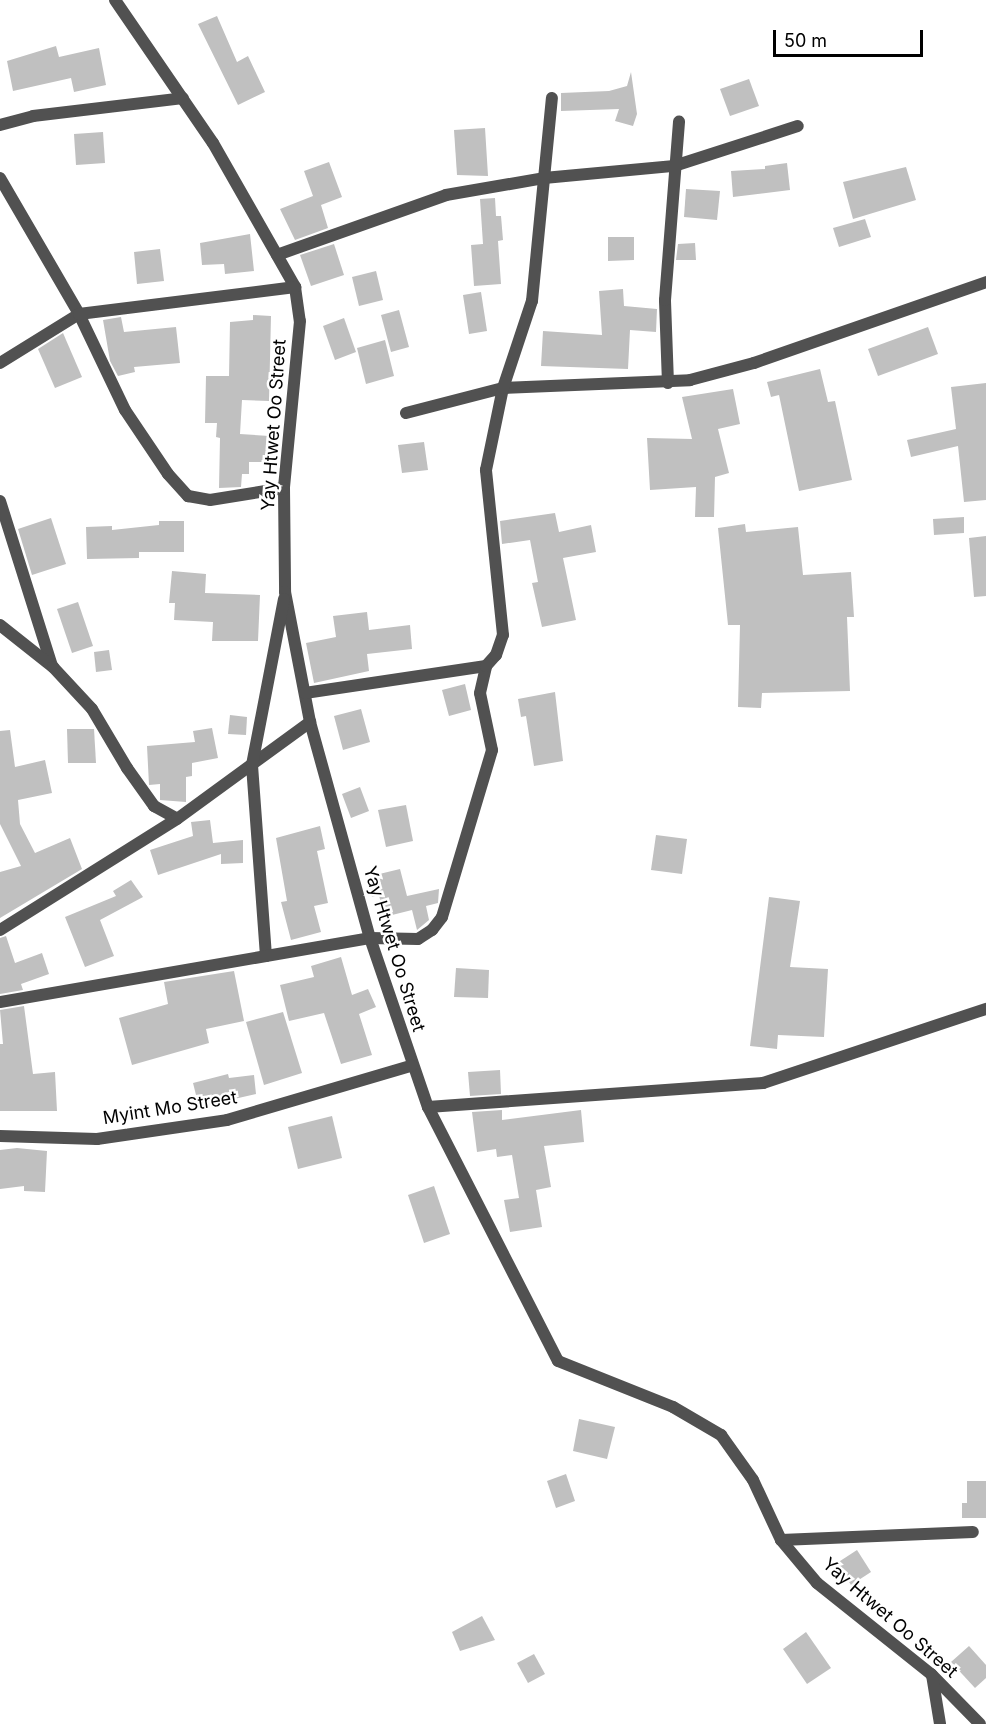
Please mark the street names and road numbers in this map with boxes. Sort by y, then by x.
street label: Yay Htwet Oo Street [257,338,291,512]
street label: Yay Htwet Oo Street [359,864,429,1034]
street label: Myint Mo Street [101,1087,239,1129]
street label: Yay Htwet Oo Street [818,1553,962,1683]

